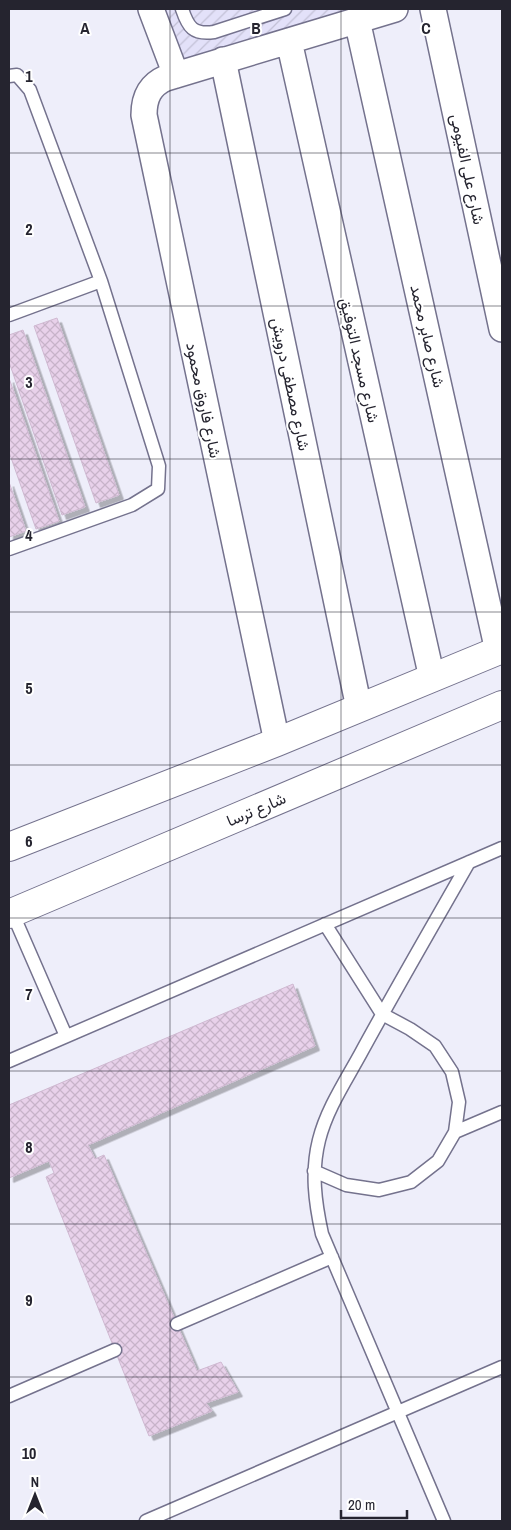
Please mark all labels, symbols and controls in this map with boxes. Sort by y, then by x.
text: A [80,17,90,39]
text: B [251,17,261,39]
text: C [421,17,431,39]
text: 1 [25,65,33,87]
street label: شارع على الفيومى [445,112,490,227]
text: 2 [25,218,33,240]
street label: شارع صابر محمد [404,282,451,390]
street label: شارع مسجد التوفيق [334,295,385,425]
street label: شارع مصطفى درويش [265,315,316,453]
street label: شارع فاروق محمود [180,340,227,460]
text: 3 [25,371,33,393]
text: 4 [25,524,33,546]
text: 5 [25,677,33,699]
street label: شارع ترسا [223,787,289,832]
text: 6 [25,830,33,852]
text: 7 [25,983,33,1005]
text: 8 [25,1136,33,1158]
text: 9 [25,1289,33,1311]
text: 10 [22,1442,36,1464]
north arrow [10,1470,60,1520]
text: N [31,1473,39,1491]
scale bar [341,1488,407,1520]
text: 20 m [348,1494,375,1515]

